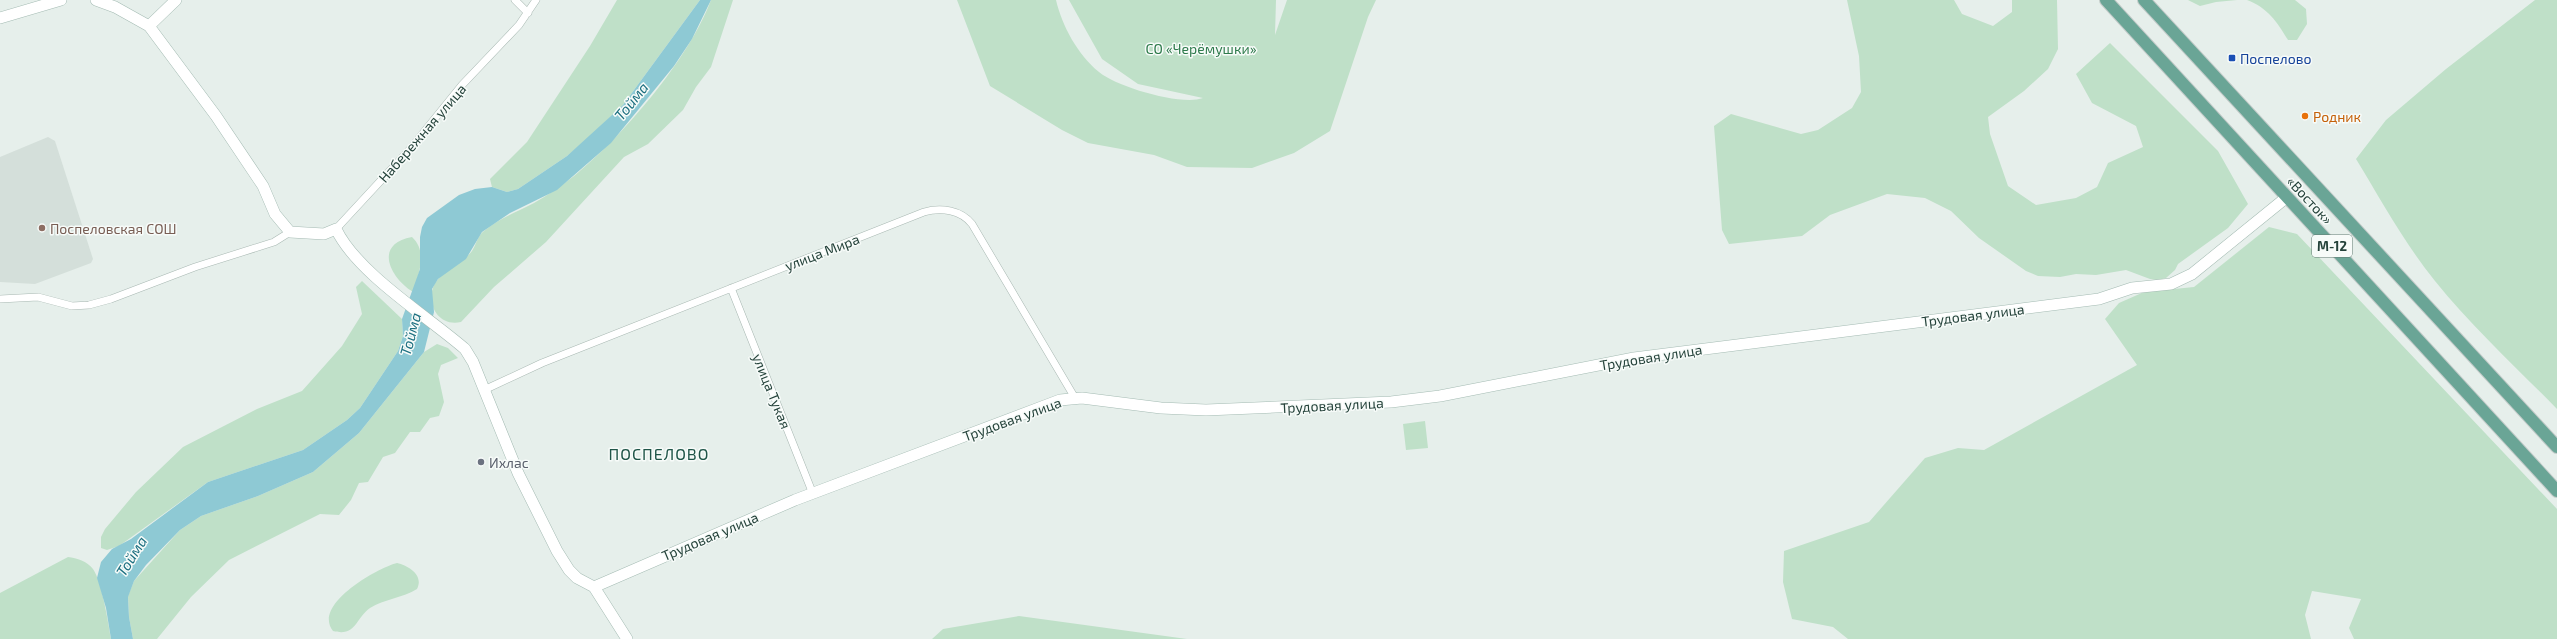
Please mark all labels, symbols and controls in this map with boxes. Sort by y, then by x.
park label: СО «Черёмушки» [1146,40,1257,57]
place label: Поспелово [2240,50,2311,67]
marker: Поспелово [2227,53,2237,63]
water label: Тойма [610,78,652,124]
street label: Набережная улица [375,80,469,186]
place label: Родник [2313,108,2362,125]
marker: Родник [2300,111,2310,121]
street label: «Восток» [2284,172,2337,228]
place label: Поспеловская СОШ [50,220,177,237]
marker: Поспеловская СОШ [37,223,47,233]
street label: улица Мира [782,230,862,274]
road number: М-12 [2312,235,2352,257]
street label: Трудовая улица [1921,300,2025,330]
water label: Тойма [396,310,424,358]
street label: Трудовая улица [1599,341,1703,373]
street label: улица Тукая [749,351,795,431]
street label: Трудовая улица [961,393,1063,445]
street label: Трудовая улица [1280,394,1384,416]
district label: ПОСПЕЛОВО [609,444,709,463]
place label: Ихлас [489,454,529,471]
marker: Ихлас [476,457,486,467]
street label: Трудовая улица [659,508,761,564]
water label: Тойма [112,533,150,579]

